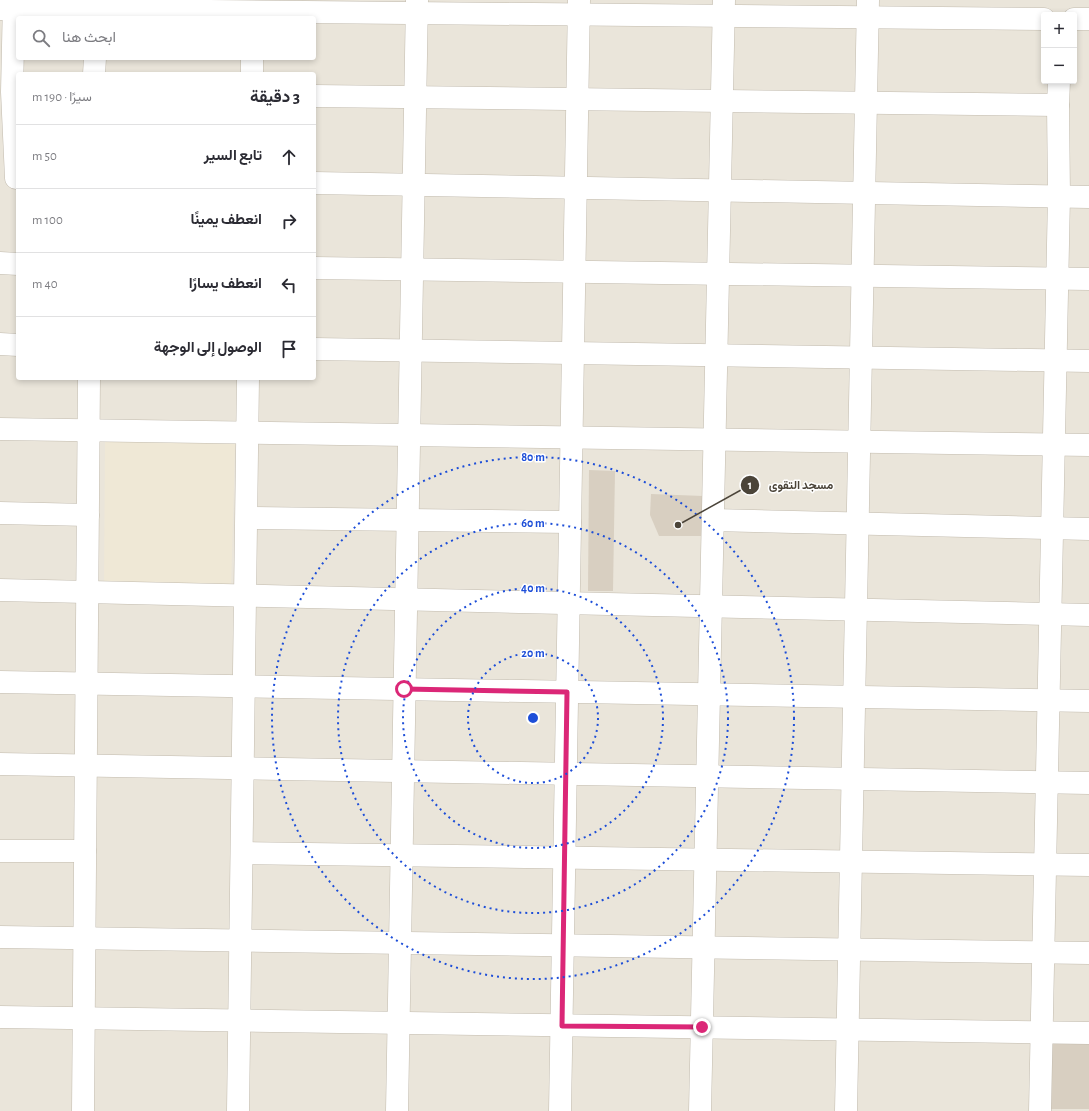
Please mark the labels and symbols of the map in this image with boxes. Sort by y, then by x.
text: 80 m [521,451,545,463]
callout: مسجد التقوى [740,473,841,497]
text: 1 [748,479,752,491]
text: مسجد التقوى [769,479,834,493]
text: 60 m [521,517,545,529]
text: 40 m [521,582,545,594]
text: 20 m [521,647,545,659]
route start [395,680,413,698]
centre of rings [526,711,540,725]
route end [693,1018,711,1036]

